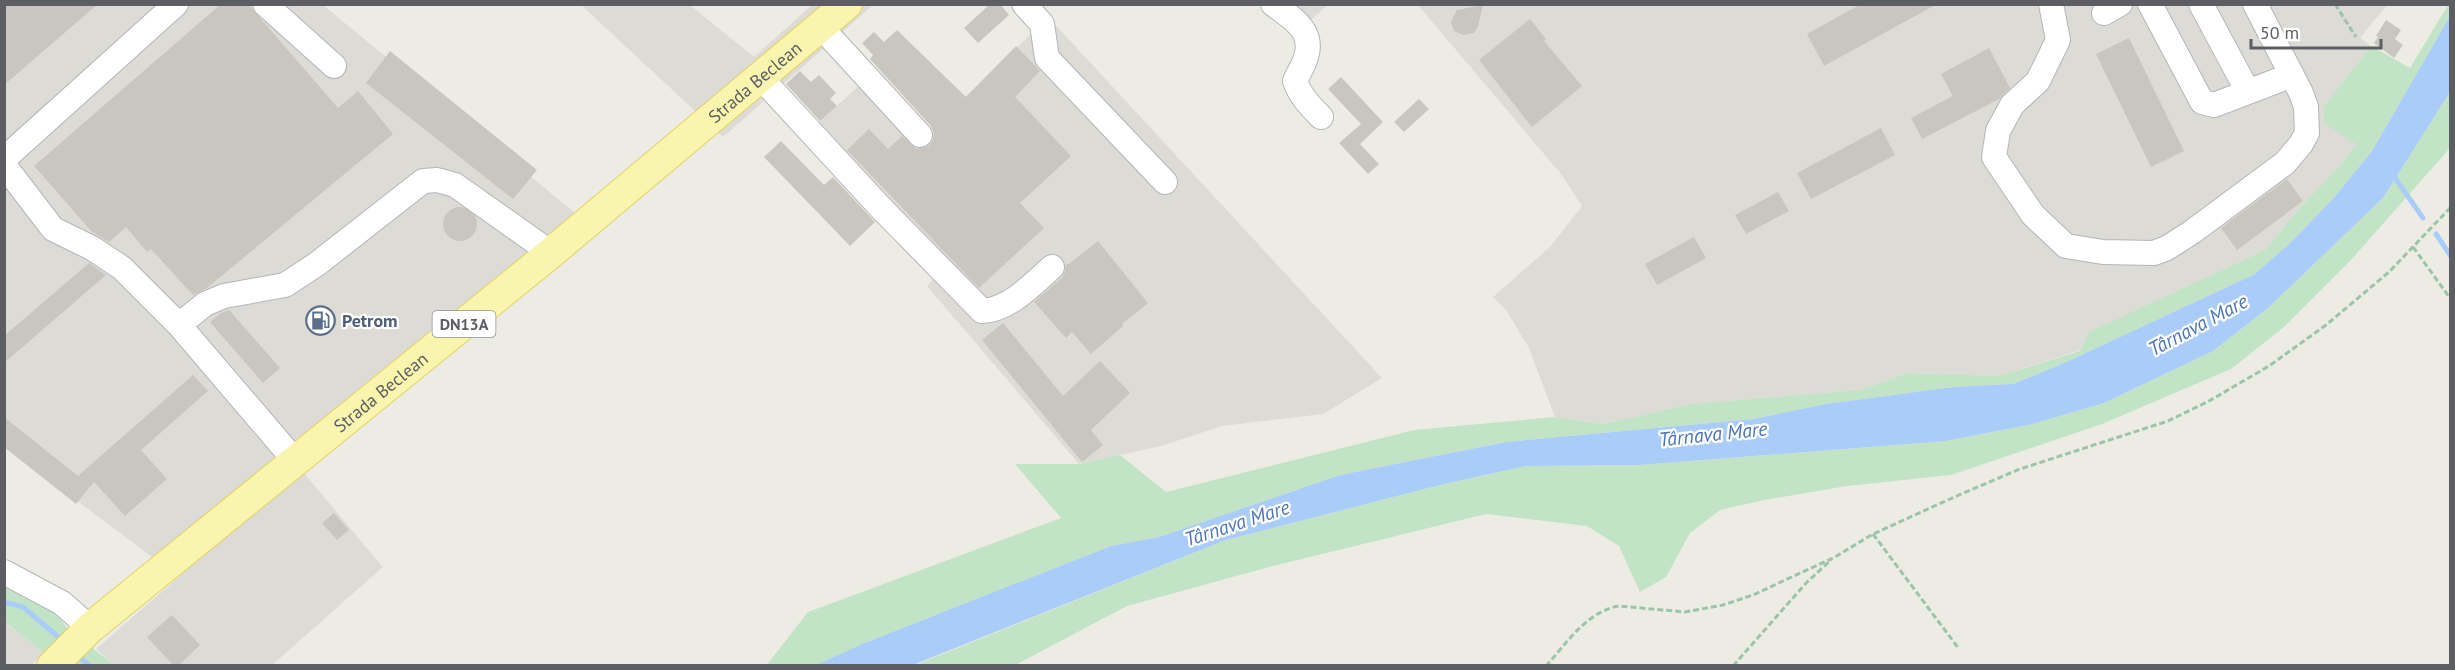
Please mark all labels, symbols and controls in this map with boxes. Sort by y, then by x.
scale bar [2251,12,2382,50]
text: 50 m [2260,21,2299,44]
street label: Strada Beclean [703,36,806,128]
water label: Târnava Mare [2144,288,2253,362]
fuel station icon: Petrom [305,304,337,336]
place label: Petrom [342,309,398,332]
road number: DN13A [432,311,496,337]
street label: Strada Beclean [328,347,432,437]
water label: Târnava Mare [1657,415,1769,453]
water label: Târnava Mare [1181,494,1294,552]

